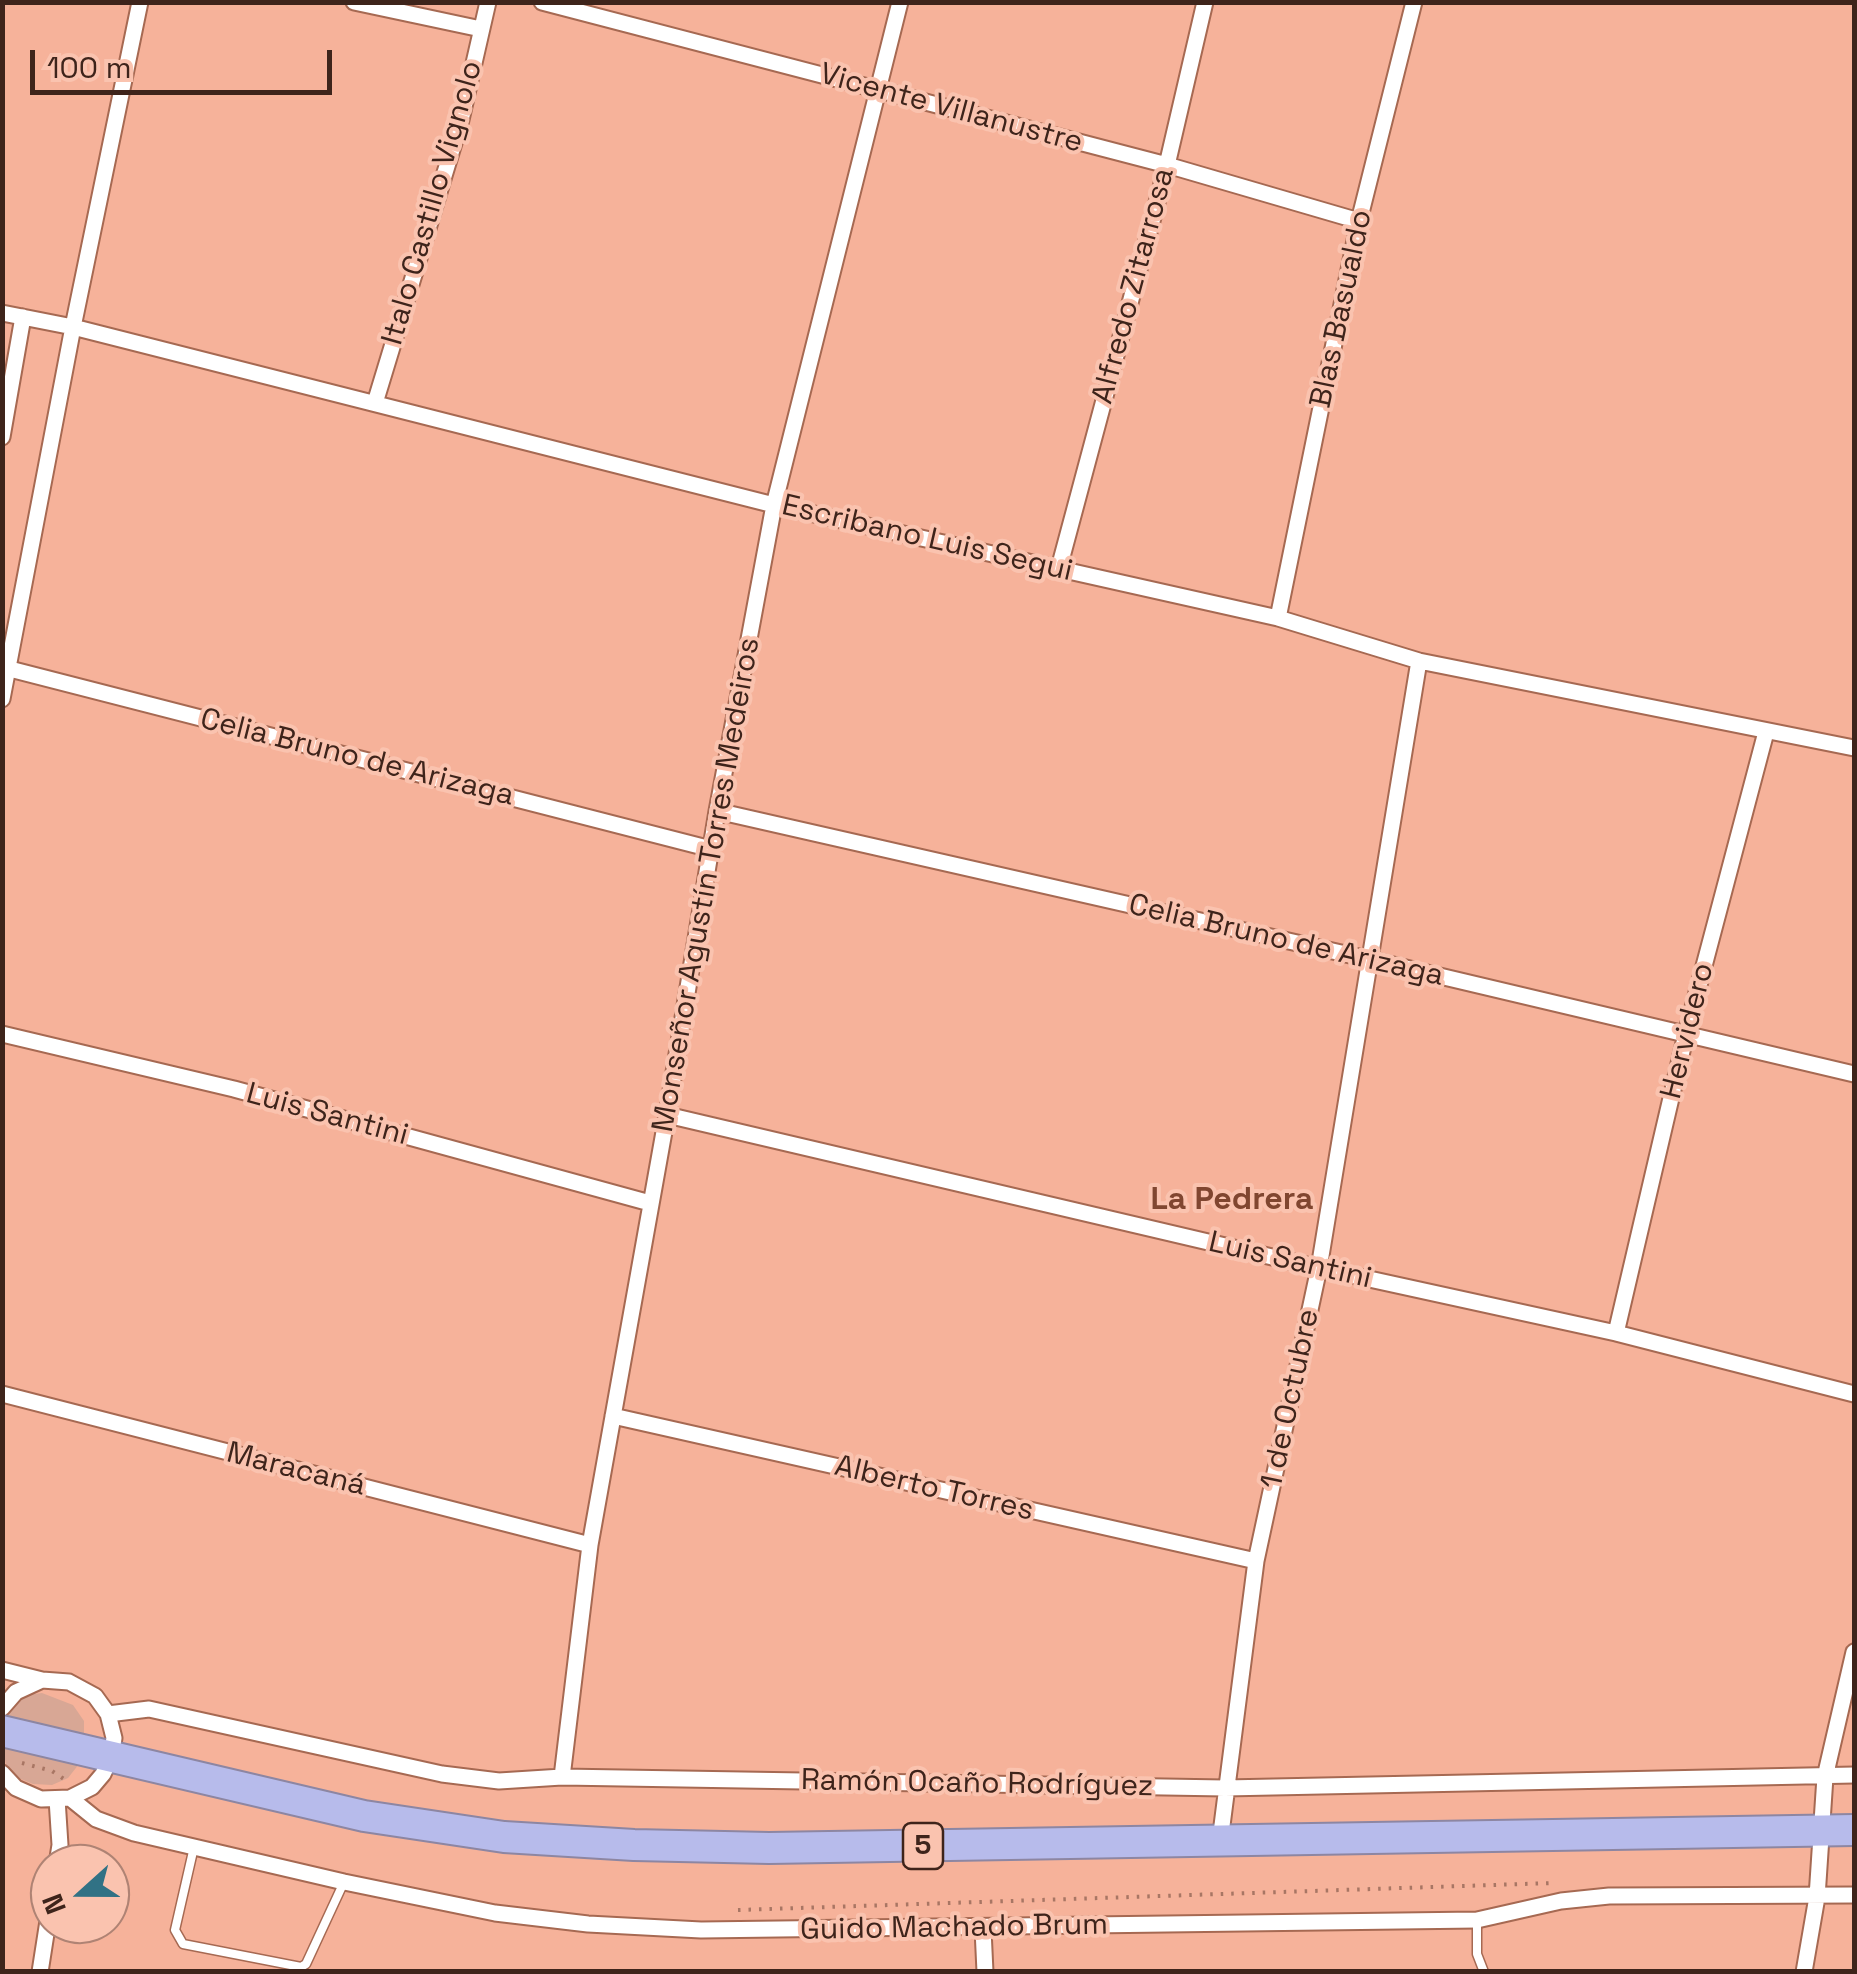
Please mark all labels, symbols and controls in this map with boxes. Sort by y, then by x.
scale bar [35,30,338,92]
text: 100 m [47,48,132,87]
street label: Italo Castillo Vignolo [375,57,491,349]
street label: Vicente Villanustre [816,57,1086,161]
street label: Alfredo Zitarrosa [1085,164,1183,408]
street label: Blas Basualdo [1303,207,1381,411]
street label: Escribano Luis Segui [778,488,1076,590]
street label: Monseñor Agustín Torres Medeiros [646,635,768,1135]
street label: Celia Bruno de Arizaga [196,702,518,814]
street label: Celia Bruno de Arizaga [1125,887,1447,995]
street label: Hervidero [1654,959,1722,1103]
street label: Luis Santini [242,1076,412,1154]
district label: La Pedrera [1150,1181,1314,1219]
street label: Luis Santini [1205,1225,1375,1297]
street label: 1 de Octubre [1254,1306,1328,1492]
street label: Maracaná [223,1435,369,1505]
street label: Alberto Torres [831,1449,1037,1529]
street label: Ramón Ocaño Rodríguez [800,1763,1154,1805]
road number: 5 [903,1823,943,1869]
north arrow [30,1844,130,1944]
text: N [34,1889,74,1919]
street label: Guido Machado Brum [800,1907,1108,1949]

